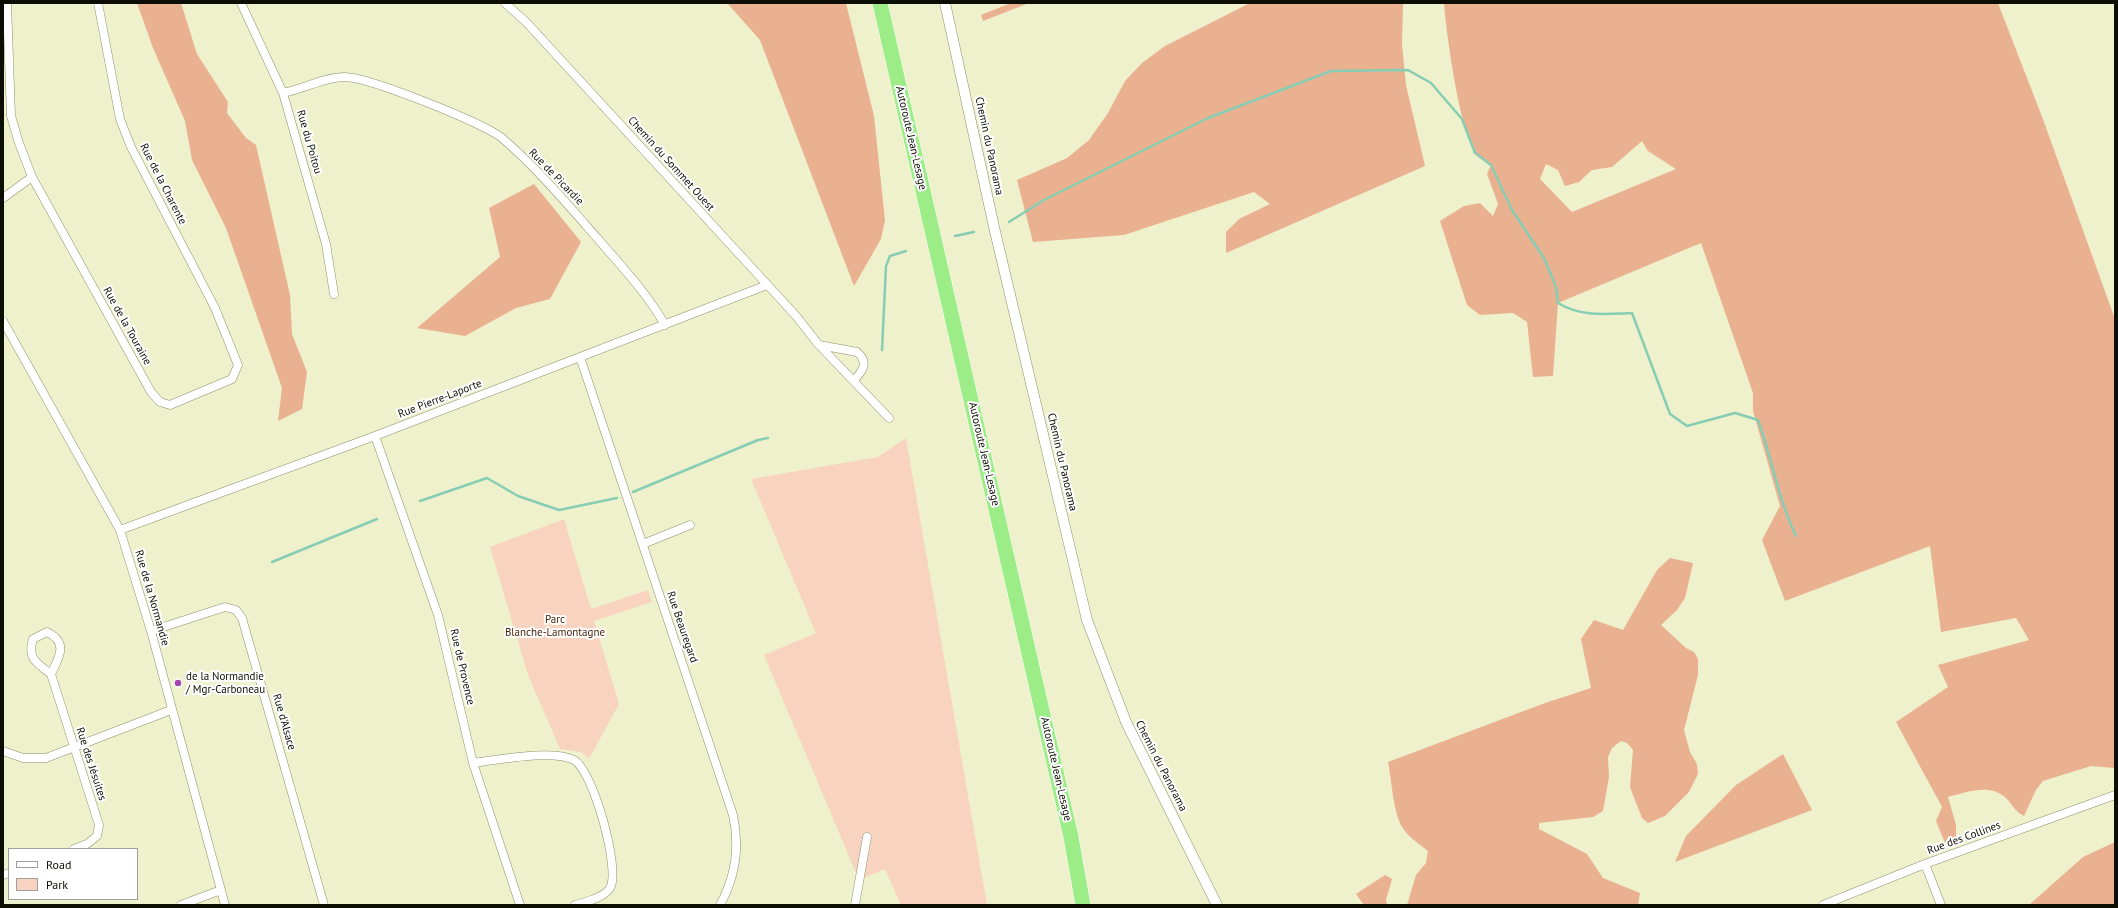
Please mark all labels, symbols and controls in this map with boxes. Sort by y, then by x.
street label: Autoroute Jean-Lesage [893,85,929,191]
street label: Chemin du Panorama [972,96,1006,196]
street label: Rue du Poitou [294,109,324,175]
street label: Chemin du Sommet Ouest [625,114,717,214]
street label: Rue de la Charente [137,141,189,227]
street label: Rue de Picardie [526,146,586,208]
street label: Rue de la Touraine [100,285,154,367]
street label: Rue Pierre-Laporte [396,377,484,421]
street label: Autoroute Jean-Lesage [966,401,1002,507]
street label: Chemin du Panorama [1044,412,1080,512]
street label: Rue de la Normandie [132,549,172,647]
street label: Rue Beauregard [664,590,700,664]
park label: Parc Blanche-Lamontagne [505,613,605,639]
street label: Rue de Provence [447,628,477,706]
place label: de la Normandie / Mgr-Carboneau [186,670,265,696]
marker: de la Normandie / Mgr-Carboneau [173,678,183,688]
street label: Rue d'Alsace [270,692,298,752]
street label: Autoroute Jean-Lesage [1038,716,1074,822]
street label: Chemin du Panorama [1132,718,1190,814]
street label: Rue des Jésuites [73,726,109,802]
street label: Rue des Collines [1925,819,2003,857]
legend [8,848,138,900]
text: Road [46,857,71,872]
text: Park [46,877,68,892]

